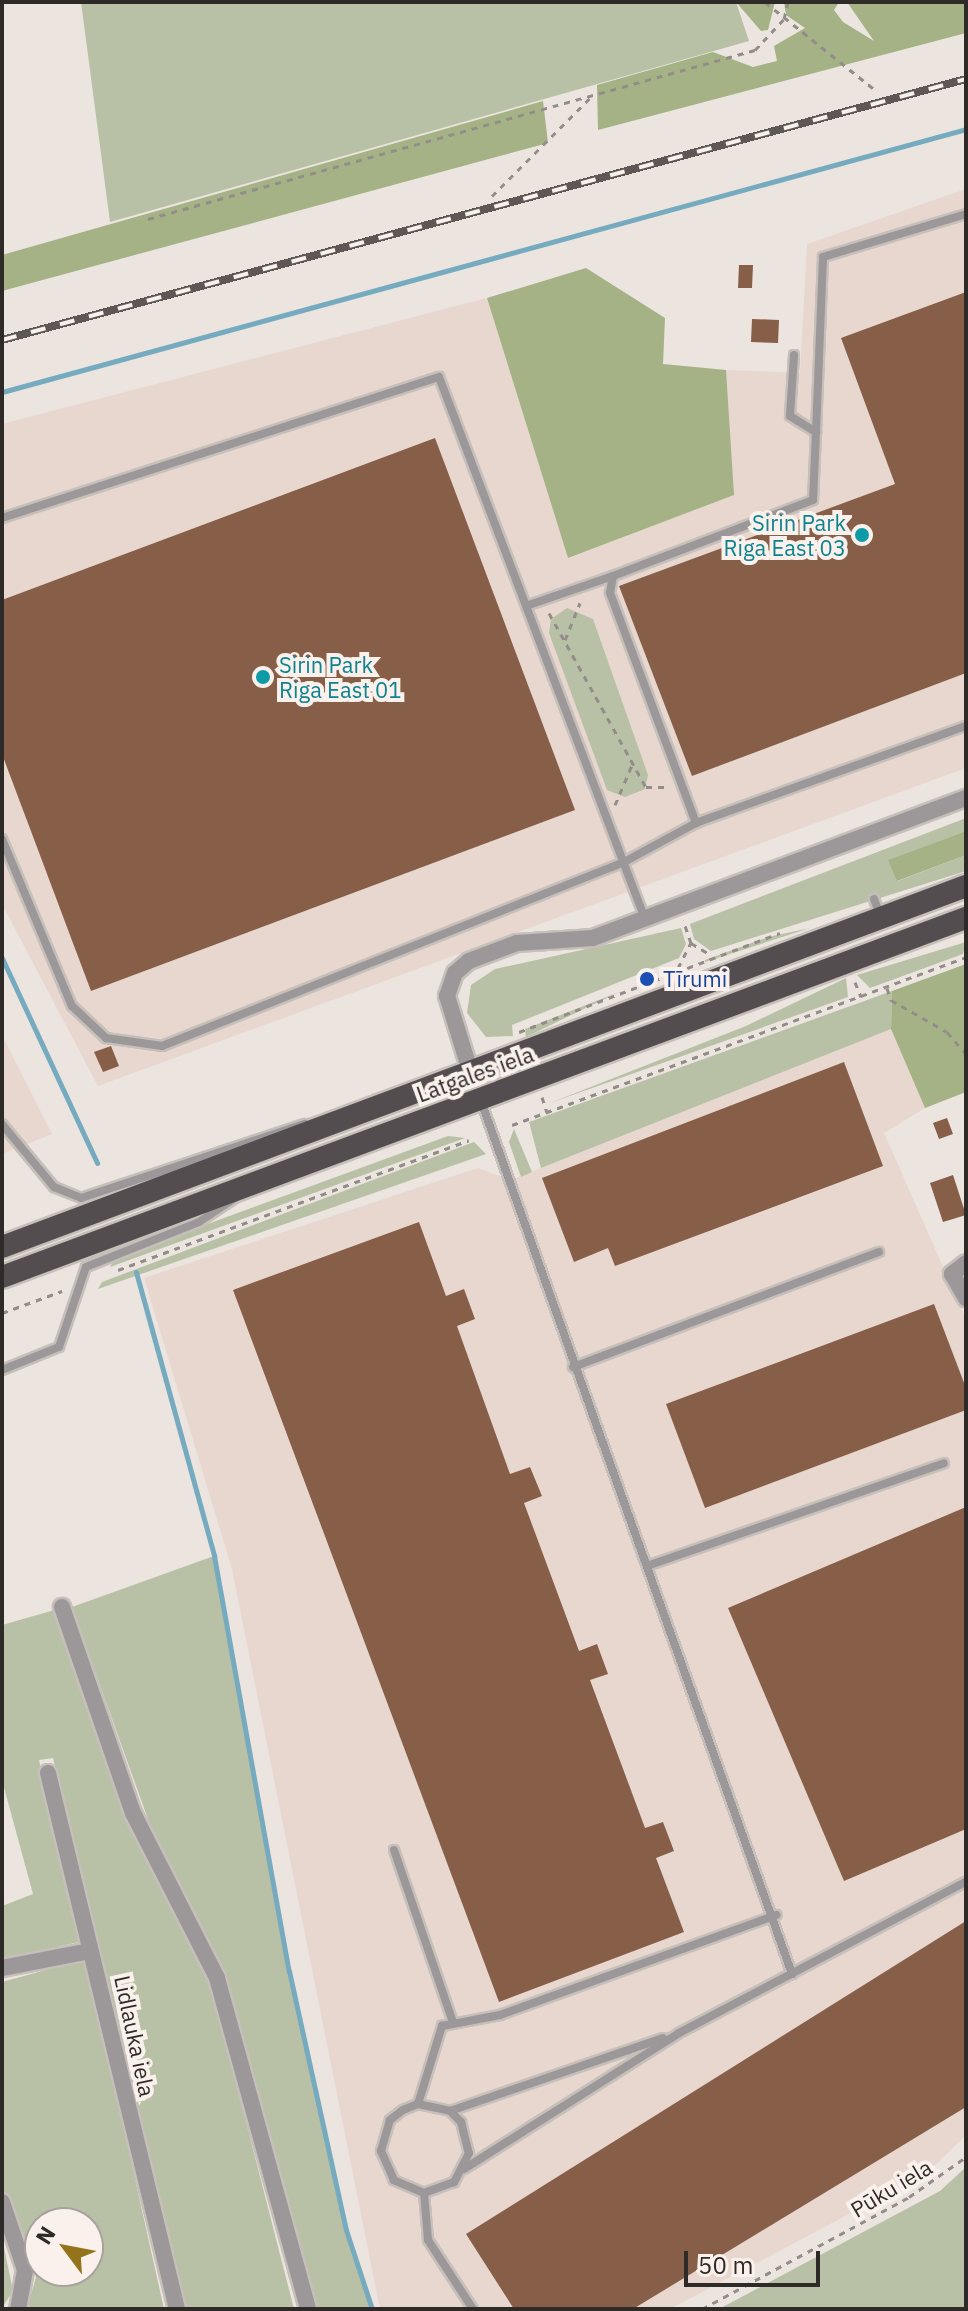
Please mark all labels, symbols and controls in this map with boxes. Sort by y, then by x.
place label: Sirin Park Riga East 03 [723,509,846,560]
marker: Sirin Park Riga East 03 [853,526,871,544]
place label: Sirin Park Riga East 01 [279,651,402,702]
marker: Sirin Park Riga East 01 [254,668,272,686]
place label: Tīrumi [663,966,727,992]
marker: Tīrumi [638,970,656,988]
street label: Latgales iela [413,1041,537,1107]
street label: Lidlauka iela [109,1973,161,2099]
street label: Pūku iela [846,2153,936,2223]
north arrow [24,2207,104,2287]
text: N [28,2221,61,2250]
scale bar [688,2235,824,2285]
text: 50 m [698,2249,753,2281]

